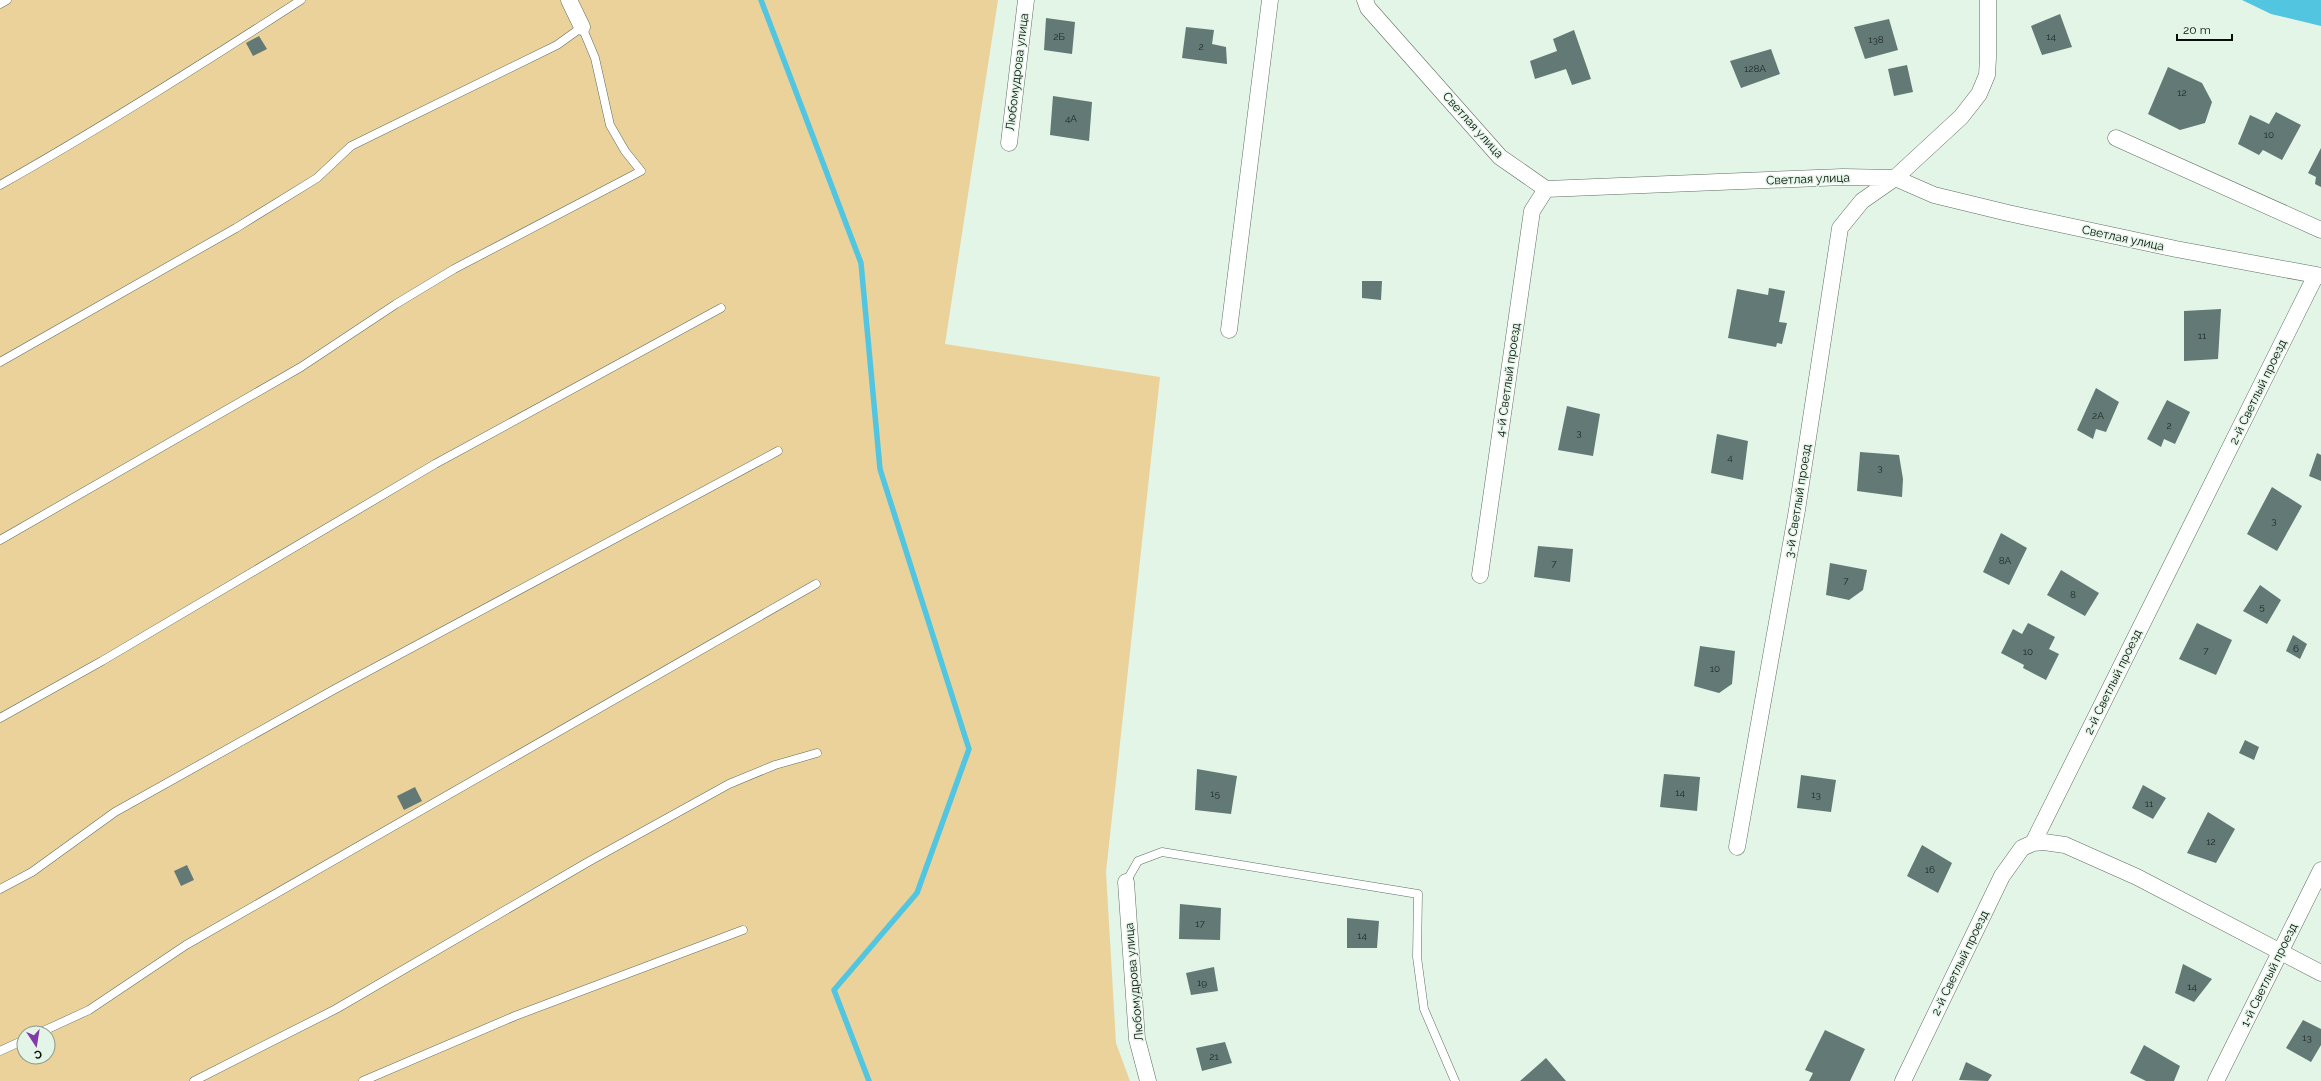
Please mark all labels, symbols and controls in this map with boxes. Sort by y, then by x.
street label: Любомудрова улица [1003,12,1031,132]
scale bar [2177,16,2232,42]
text: 20 m [2183,23,2211,37]
house number: 2Б [1053,31,1065,42]
house number: 14 [2046,31,2056,42]
house number: 138 [1868,34,1884,45]
house number: 2 [1198,41,1204,52]
house number: 128А [1744,63,1766,74]
house number: 12 [2177,87,2187,98]
street label: Светлая улица [1440,89,1506,161]
house number: 4А [1065,113,1077,124]
house number: 10 [2264,129,2274,140]
street label: Светлая улица [1766,171,1850,187]
street label: Светлая улица [2081,222,2165,254]
street label: 4-й Светлый проезд [1493,322,1523,438]
house number: 11 [2198,330,2207,341]
street label: 2-й Светлый проезд [2227,337,2290,447]
house number: 2А [2092,410,2104,421]
house number: 2 [2166,420,2172,431]
house number: 3 [1576,427,1582,438]
street label: 3-й Светлый проезд [1782,443,1814,559]
house number: 4 [1727,452,1733,463]
house number: 3 [1877,462,1883,473]
house number: 3 [2271,515,2277,526]
house number: 8А [1999,555,2012,566]
house number: 7 [1551,558,1557,569]
house number: 7 [1843,575,1849,586]
house number: 8 [2070,589,2076,600]
house number: 5 [2259,601,2265,612]
street label: 2-й Светлый проезд [2082,627,2145,737]
house number: 6 [2293,643,2299,654]
house number: 7 [2203,645,2209,656]
house number: 10 [2023,646,2033,657]
house number: 10 [1710,663,1720,674]
house number: 14 [1675,787,1685,798]
house number: 15 [1210,788,1220,799]
house number: 13 [1811,789,1821,800]
house number: 11 [2145,798,2154,809]
house number: 12 [2206,836,2216,847]
house number: 16 [1925,864,1935,875]
street label: 2-й Светлый проезд [1929,908,1992,1018]
house number: 17 [1195,918,1205,929]
street label: 1-й Светлый проезд [2238,921,2300,1029]
street label: Любомудрова улица [1122,922,1146,1042]
house number: 14 [1357,930,1367,941]
house number: 19 [1197,977,1207,988]
house number: 14 [2187,981,2197,992]
north arrow [16,1025,56,1065]
house number: 13 [2302,1032,2312,1043]
text: С [32,1047,43,1062]
house number: 21 [1209,1051,1219,1062]

